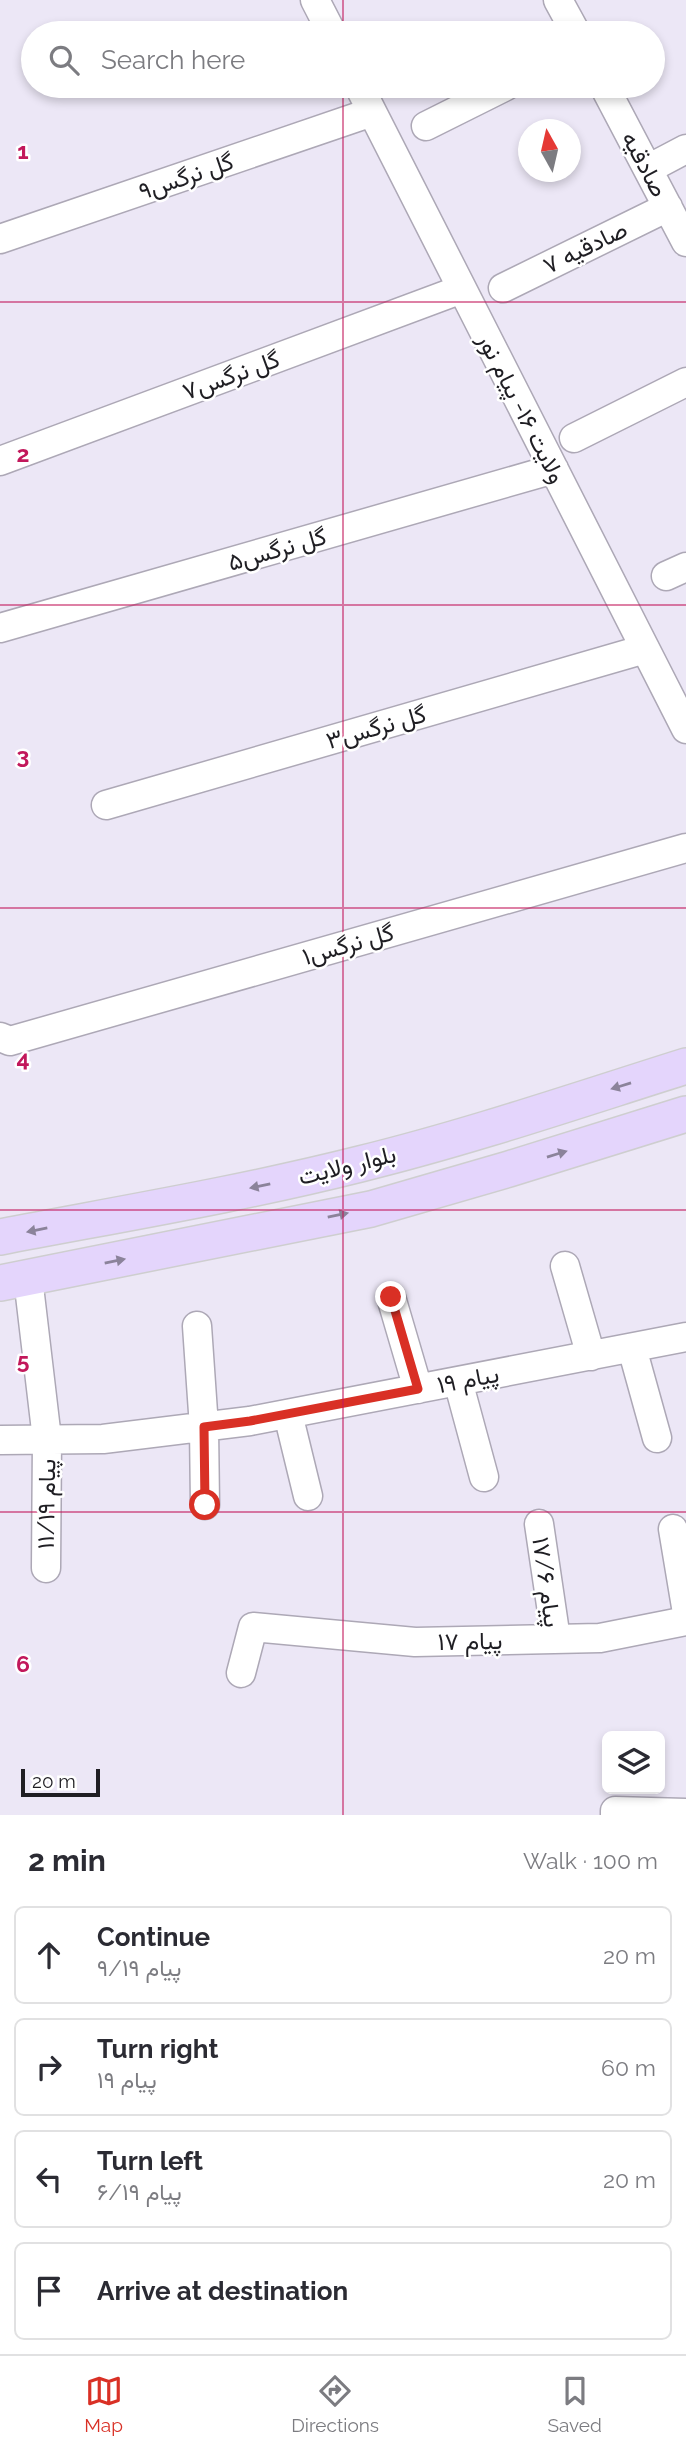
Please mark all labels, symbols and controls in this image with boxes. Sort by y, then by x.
search box [21,21,665,98]
icon: search [45,41,83,79]
text: Search here [101,45,245,75]
north arrow [518,119,581,182]
street label: صادقیه [616,126,674,202]
text: 1 [17,137,29,164]
street label: گل نرگس۹ [135,146,238,207]
street label: صادقیه ۷ [538,214,632,280]
street label: ولایت ۱۶- پیام نور [470,327,572,489]
street label: گل نرگس۷ [178,344,284,407]
text: 2 [17,440,29,467]
street label: گل نرگس۵ [224,521,330,578]
street label: گل نرگس۳ [323,699,430,756]
text: 3 [17,742,29,769]
street label: گل نرگس۱ [299,917,397,972]
text: 4 [16,1045,30,1072]
one-way arrow [610,1081,631,1092]
street label: بلوار ولایت [295,1139,399,1192]
one-way arrow [547,1148,568,1159]
one-way arrow [249,1180,271,1191]
one-way arrow [327,1210,349,1221]
one-way arrow [26,1224,48,1235]
one-way arrow [104,1255,126,1266]
route end [375,1281,406,1312]
text: 5 [17,1347,30,1374]
street label: پیام ۱۹ [435,1359,502,1401]
street label: پیام ۱۱/۱۹ [31,1458,63,1550]
route start [189,1489,220,1520]
street label: پیام ۱۷/۶ [524,1535,568,1629]
street label: پیام ۱۷ [437,1626,503,1658]
text: 6 [16,1650,30,1677]
map controls [602,1731,665,1794]
button: layers [602,1731,665,1794]
scale bar [21,1766,100,1798]
text: 20 m [32,1770,76,1792]
text: 2 min [28,1843,106,1878]
text: Walk · 100 m [523,1847,658,1874]
text: Continue [97,1922,210,1952]
icon: ahead [30,1936,68,1974]
text: 20 m [603,1942,656,1969]
text: پیام ۹/۱۹ [97,1954,182,1981]
text: Turn right [97,2034,218,2064]
icon: right [30,2048,68,2086]
text: 60 m [601,2054,656,2081]
text: پیام ۱۹ [97,2066,157,2093]
text: Turn left [97,2146,203,2176]
icon: left [30,2160,68,2198]
text: 20 m [603,2166,656,2193]
text: پیام ۶/۱۹ [97,2178,182,2205]
icon: arrive [30,2272,68,2310]
text: Arrive at destination [97,2276,348,2306]
tab: Map [84,2372,123,2436]
tab: Directions [291,2372,379,2436]
tab: Saved [547,2372,602,2436]

